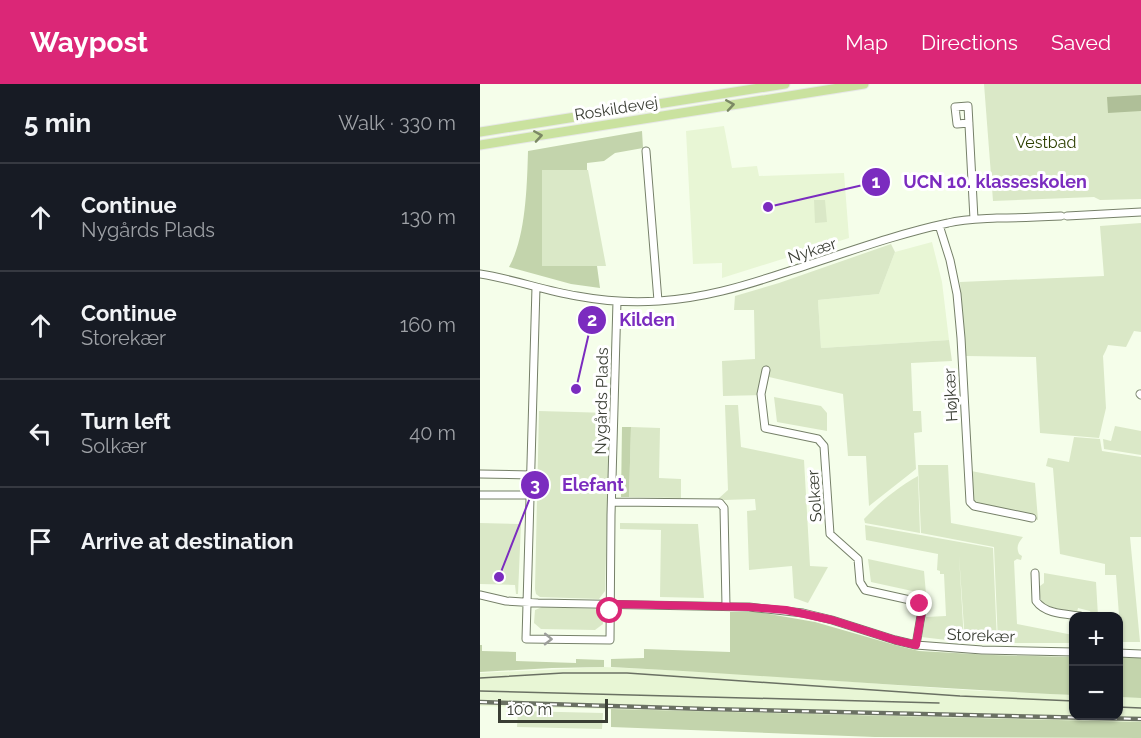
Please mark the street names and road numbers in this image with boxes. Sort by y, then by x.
street label: Roskildevej [573,93,659,124]
street label: Nykær [785,234,839,267]
street label: Nygårds Plads [591,347,612,455]
street label: Højkær [940,367,961,422]
street label: Solkær [803,469,826,523]
street label: Storekær [947,625,1016,646]

